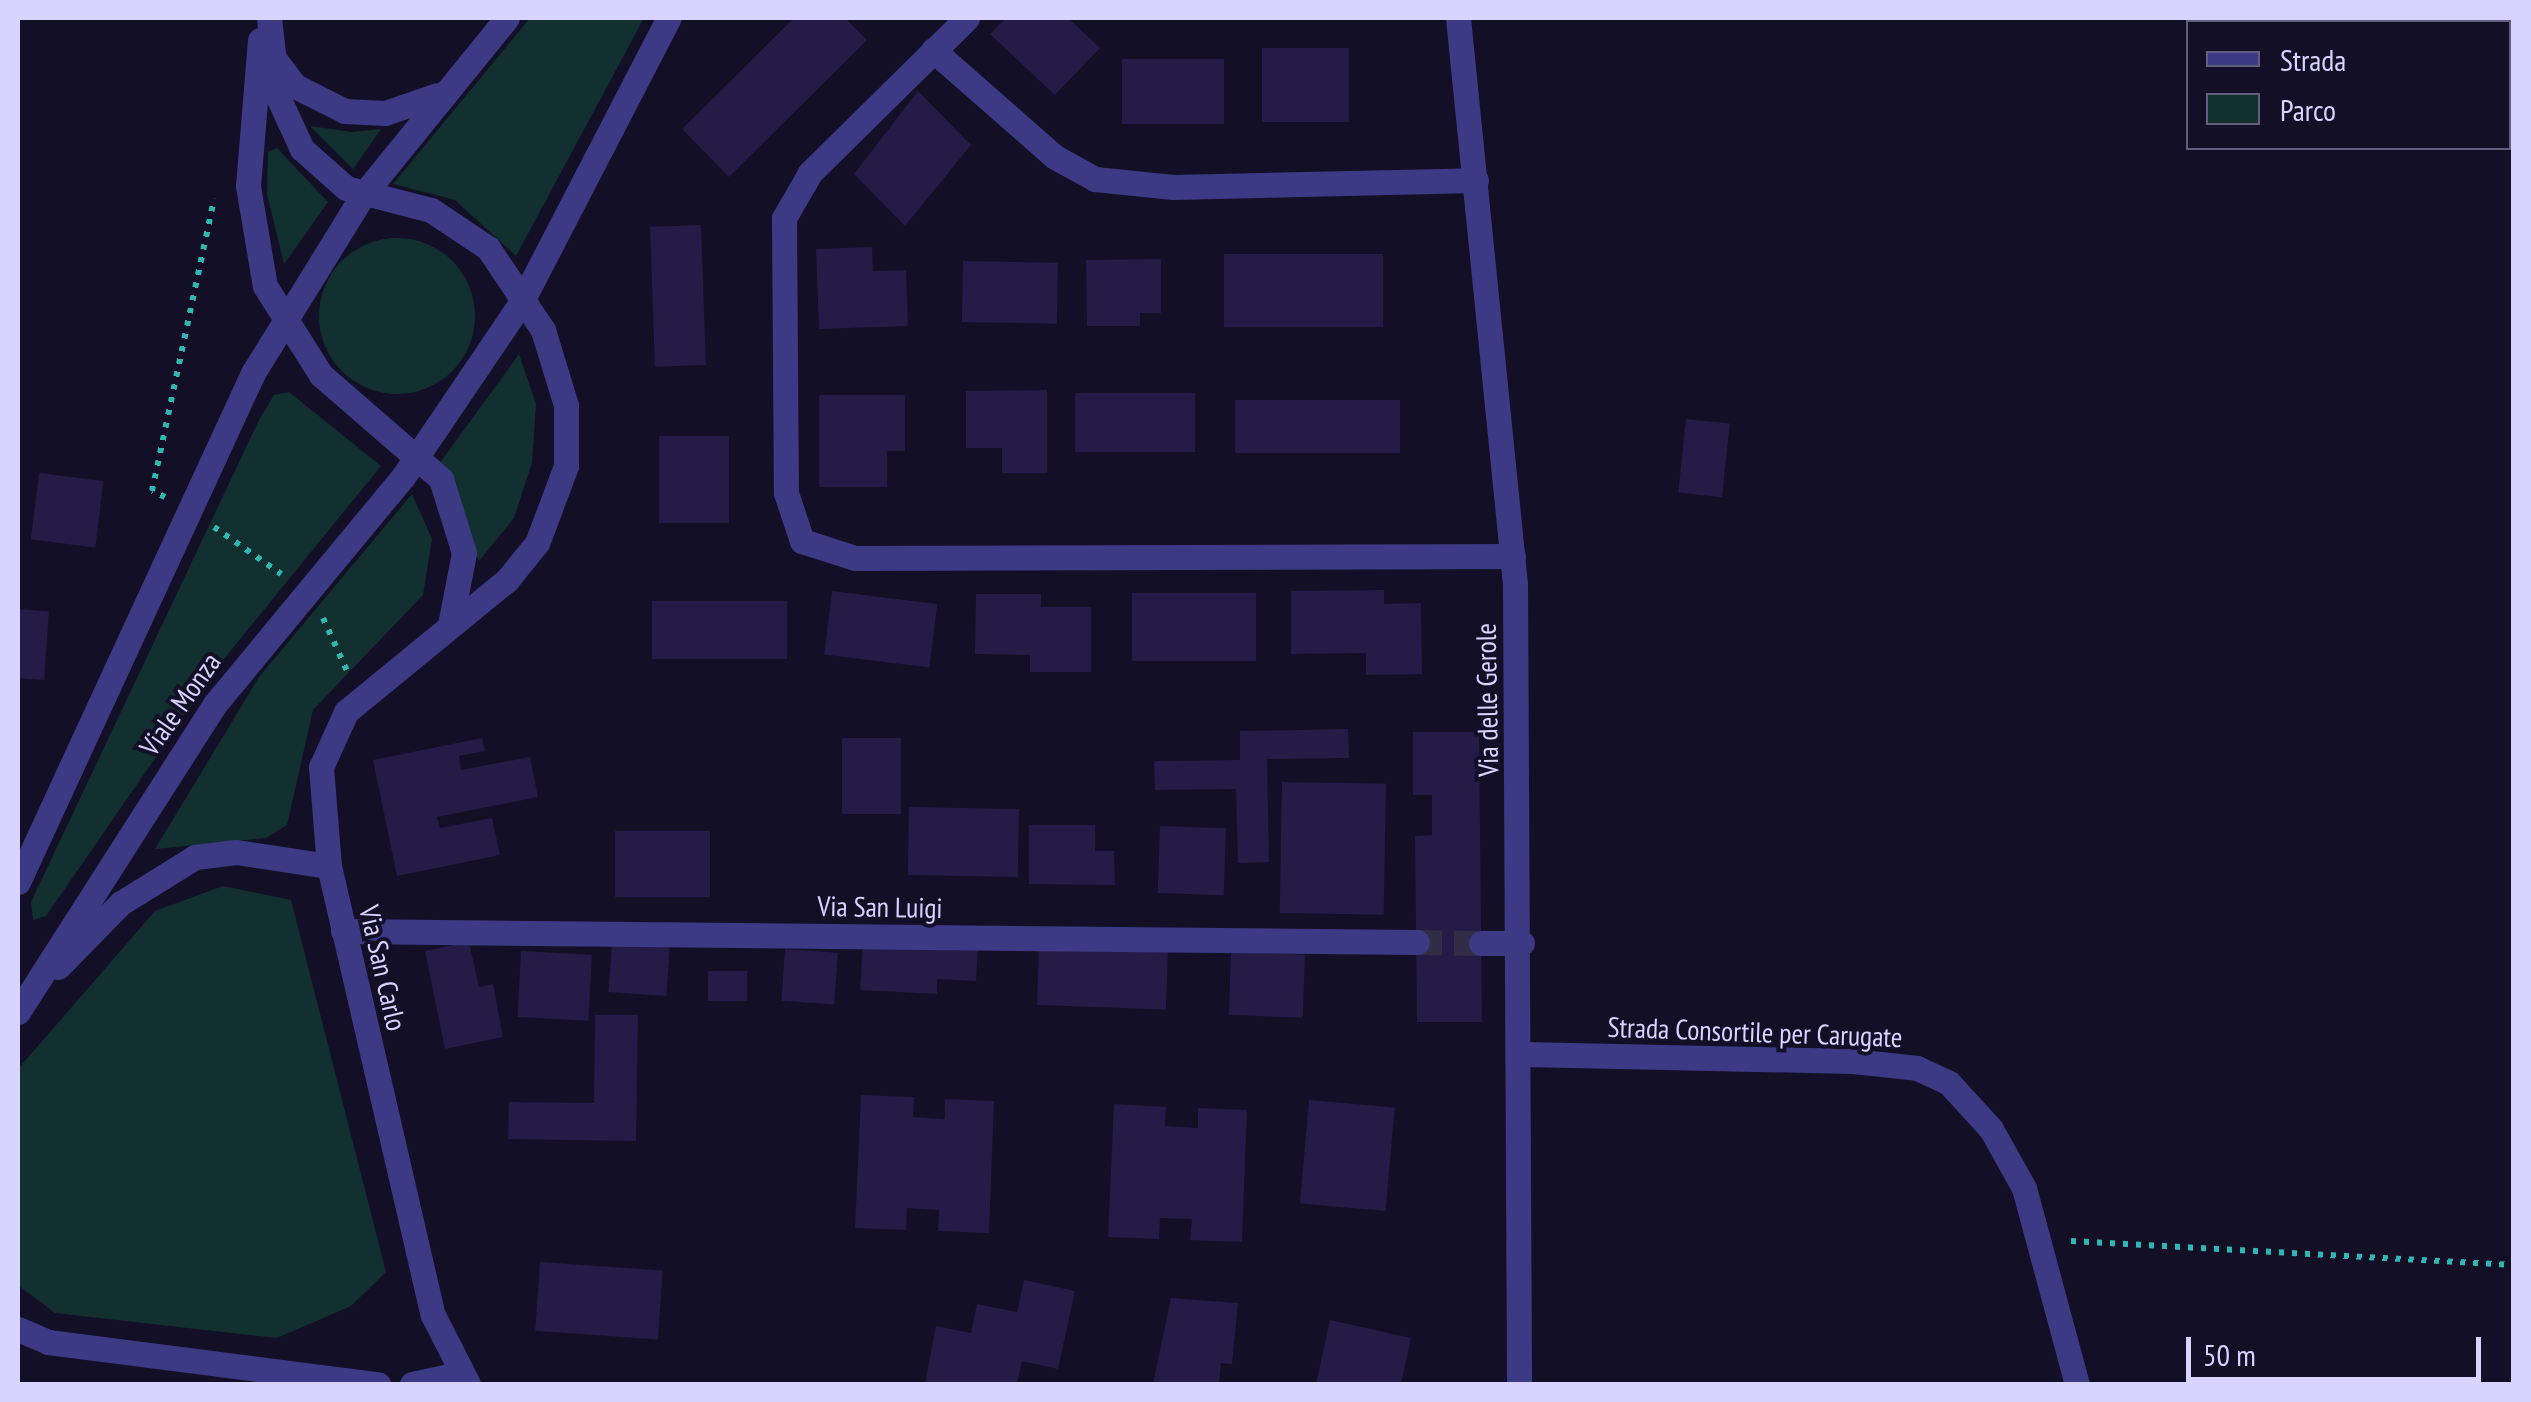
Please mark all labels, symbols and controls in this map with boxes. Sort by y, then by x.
legend [2186,20,2511,150]
text: Strada [2280,40,2346,79]
text: Parco [2280,90,2336,129]
street label: Via delle Gerole [1469,623,1505,777]
street label: Viale Monza [132,646,228,762]
street label: Via San Luigi [817,889,943,925]
street label: Via San Carlo [352,902,414,1034]
street label: Strada Consortile per Carugate [1607,1010,1903,1054]
scale bar [2191,1317,2486,1379]
text: 50 m [2203,1335,2256,1374]

